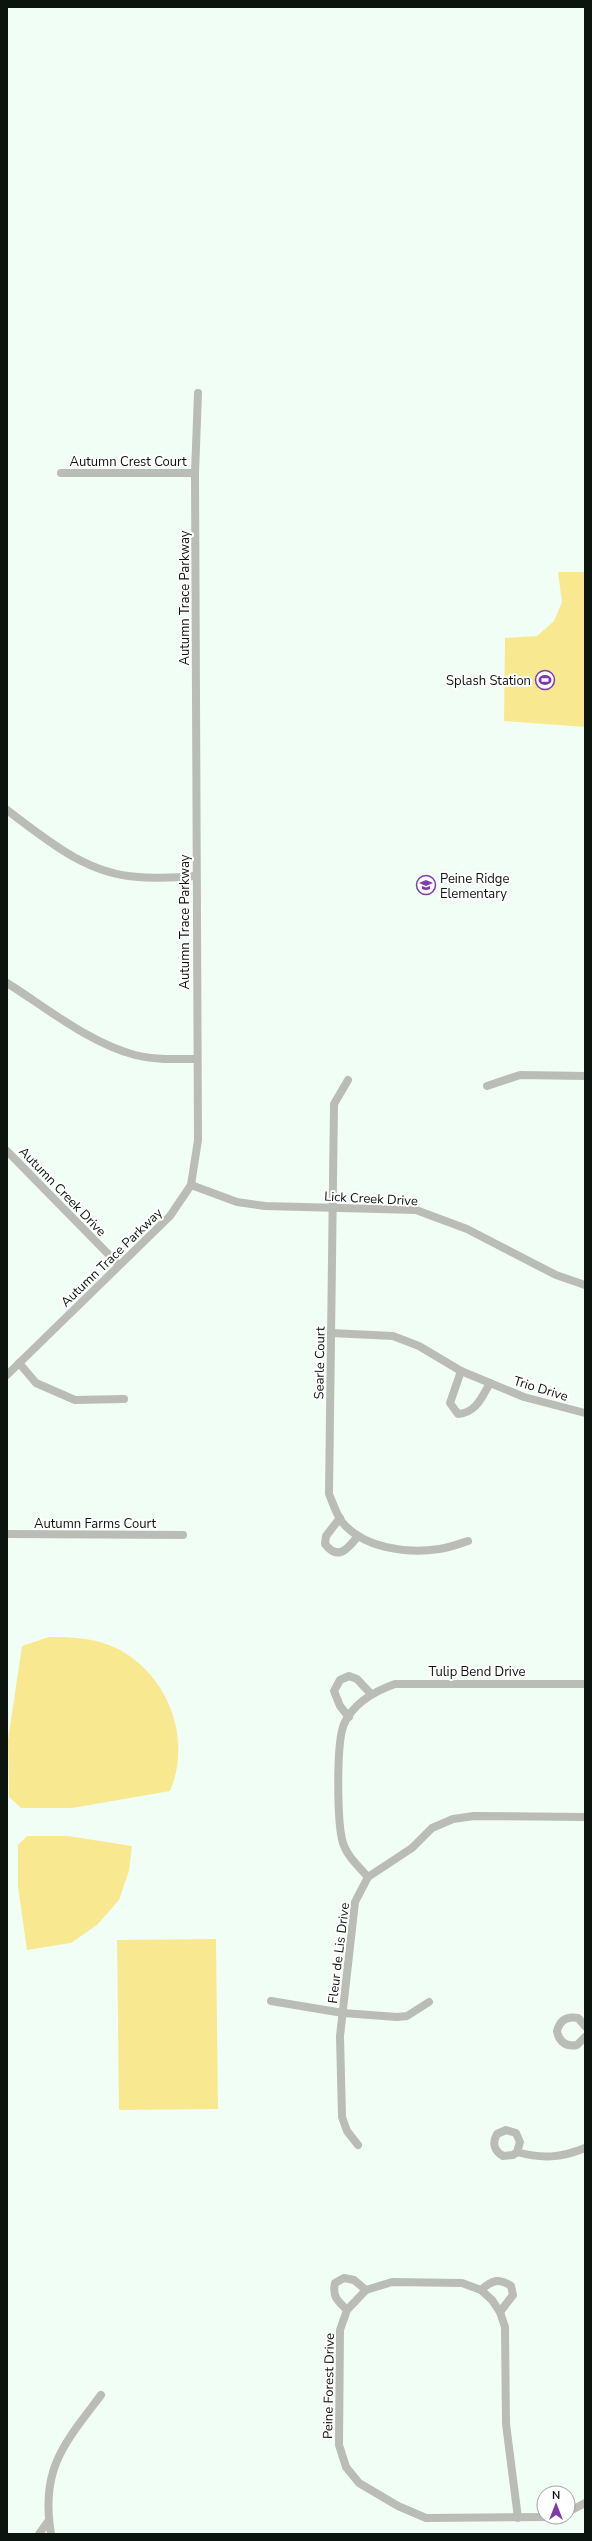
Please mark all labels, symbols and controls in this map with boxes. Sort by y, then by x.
street label: Autumn Crest Court [69,453,187,471]
street label: Autumn Trace Parkway [176,530,194,665]
sports icon: Splash Station [534,669,556,691]
place label: Splash Station [446,672,531,690]
street label: Autumn Trace Parkway [176,854,194,989]
place label: Peine Ridge Elementary [440,870,509,903]
school or university icon: Peine Ridge Elementary [415,874,437,896]
street label: Autumn Creek Drive [15,1143,110,1241]
street label: Lick Creek Drive [324,1188,418,1210]
street label: Autumn Trace Parkway [57,1204,167,1311]
street label: Searle Court [310,1326,330,1400]
street label: Trio Drive [511,1372,570,1406]
street label: Autumn Farms Court [34,1515,156,1533]
street label: Tulip Bend Drive [429,1663,525,1681]
street label: Fleur de Lis Drive [324,1902,354,2005]
street label: Peine Forest Drive [319,2333,339,2439]
north arrow [536,2485,576,2525]
text: N [552,2488,560,2503]

